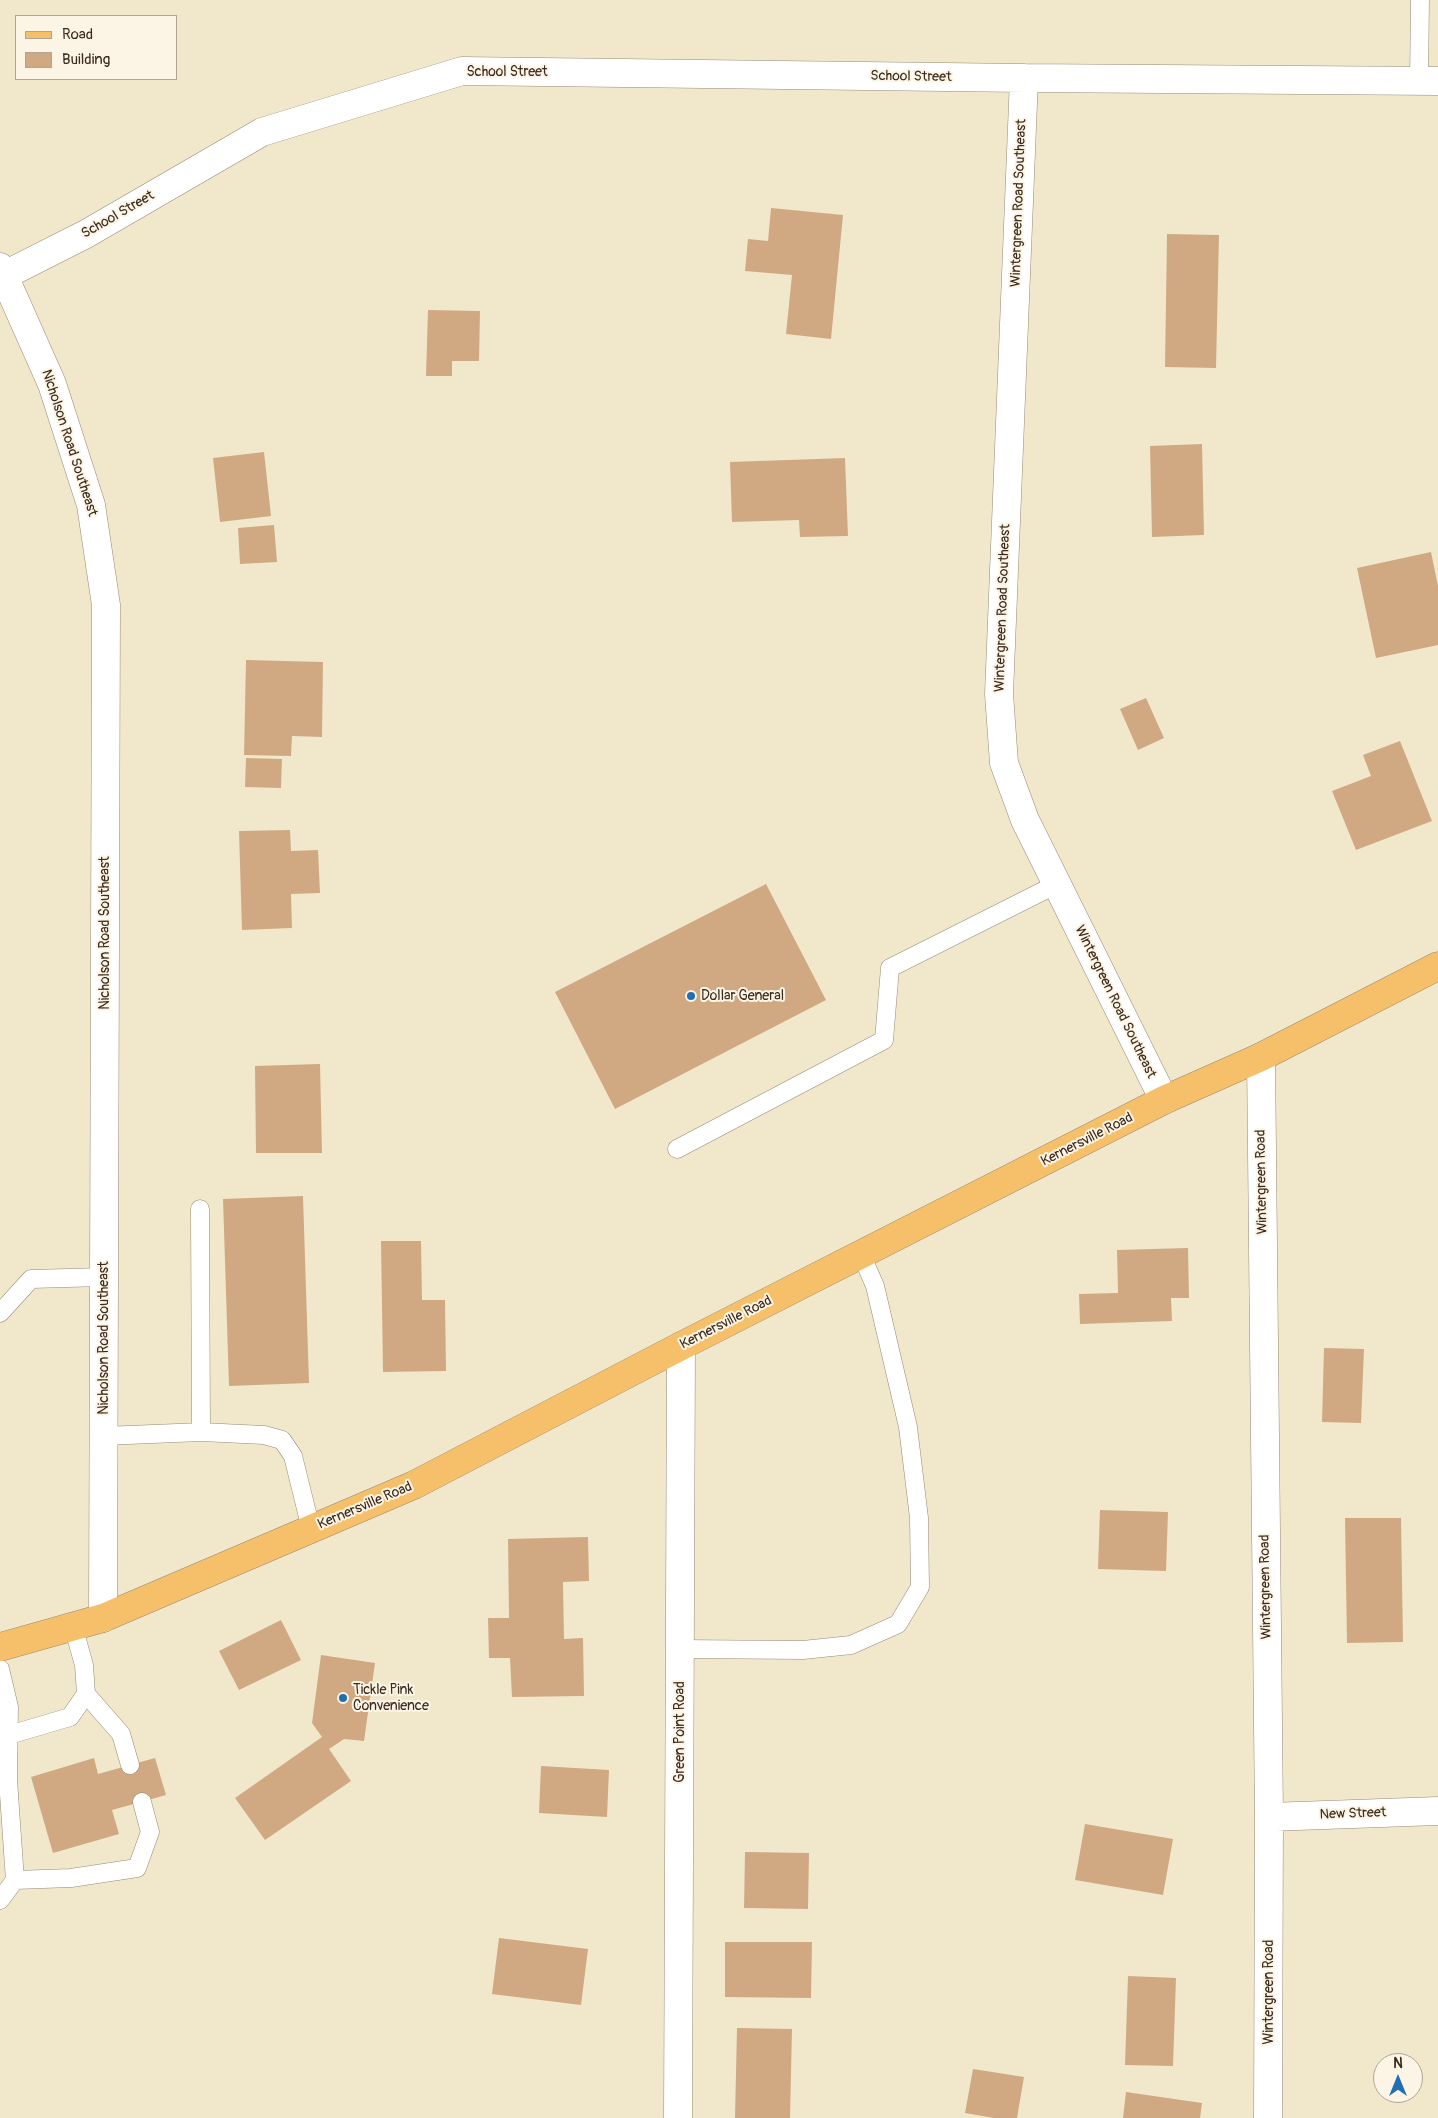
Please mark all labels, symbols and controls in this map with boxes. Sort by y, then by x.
legend [15,15,178,80]
text: Road [62,25,93,44]
text: Building [62,50,110,69]
street label: School Street [466,64,548,80]
street label: School Street [870,68,952,86]
street label: Wintergreen Road Southeast [1008,119,1030,287]
street label: School Street [79,187,157,243]
street label: Nicholson Road Southeast [37,367,101,519]
street label: Wintergreen Road Southeast [992,524,1014,692]
street label: Nicholson Road Southeast [97,856,113,1010]
street label: Wintergreen Road Southeast [1071,923,1159,1081]
place label: Dollar General [701,988,784,1004]
marker: Dollar General [685,990,697,1002]
street label: Kernersville Road [1038,1110,1136,1170]
street label: Wintergreen Road [1253,1129,1271,1235]
street label: Nicholson Road Southeast [96,1261,112,1415]
street label: Kernersville Road [677,1293,775,1353]
street label: Kernersville Road [315,1479,415,1533]
street label: Wintergreen Road [1257,1534,1275,1640]
street label: Green Point Road [672,1681,688,1783]
place label: Tickle Pink Convenience [353,1682,429,1714]
marker: Tickle Pink Convenience [337,1692,349,1704]
street label: New Street [1319,1804,1387,1824]
street label: Wintergreen Road [1261,1940,1277,2044]
north arrow [1373,2053,1423,2103]
text: N [1393,2055,1403,2072]

